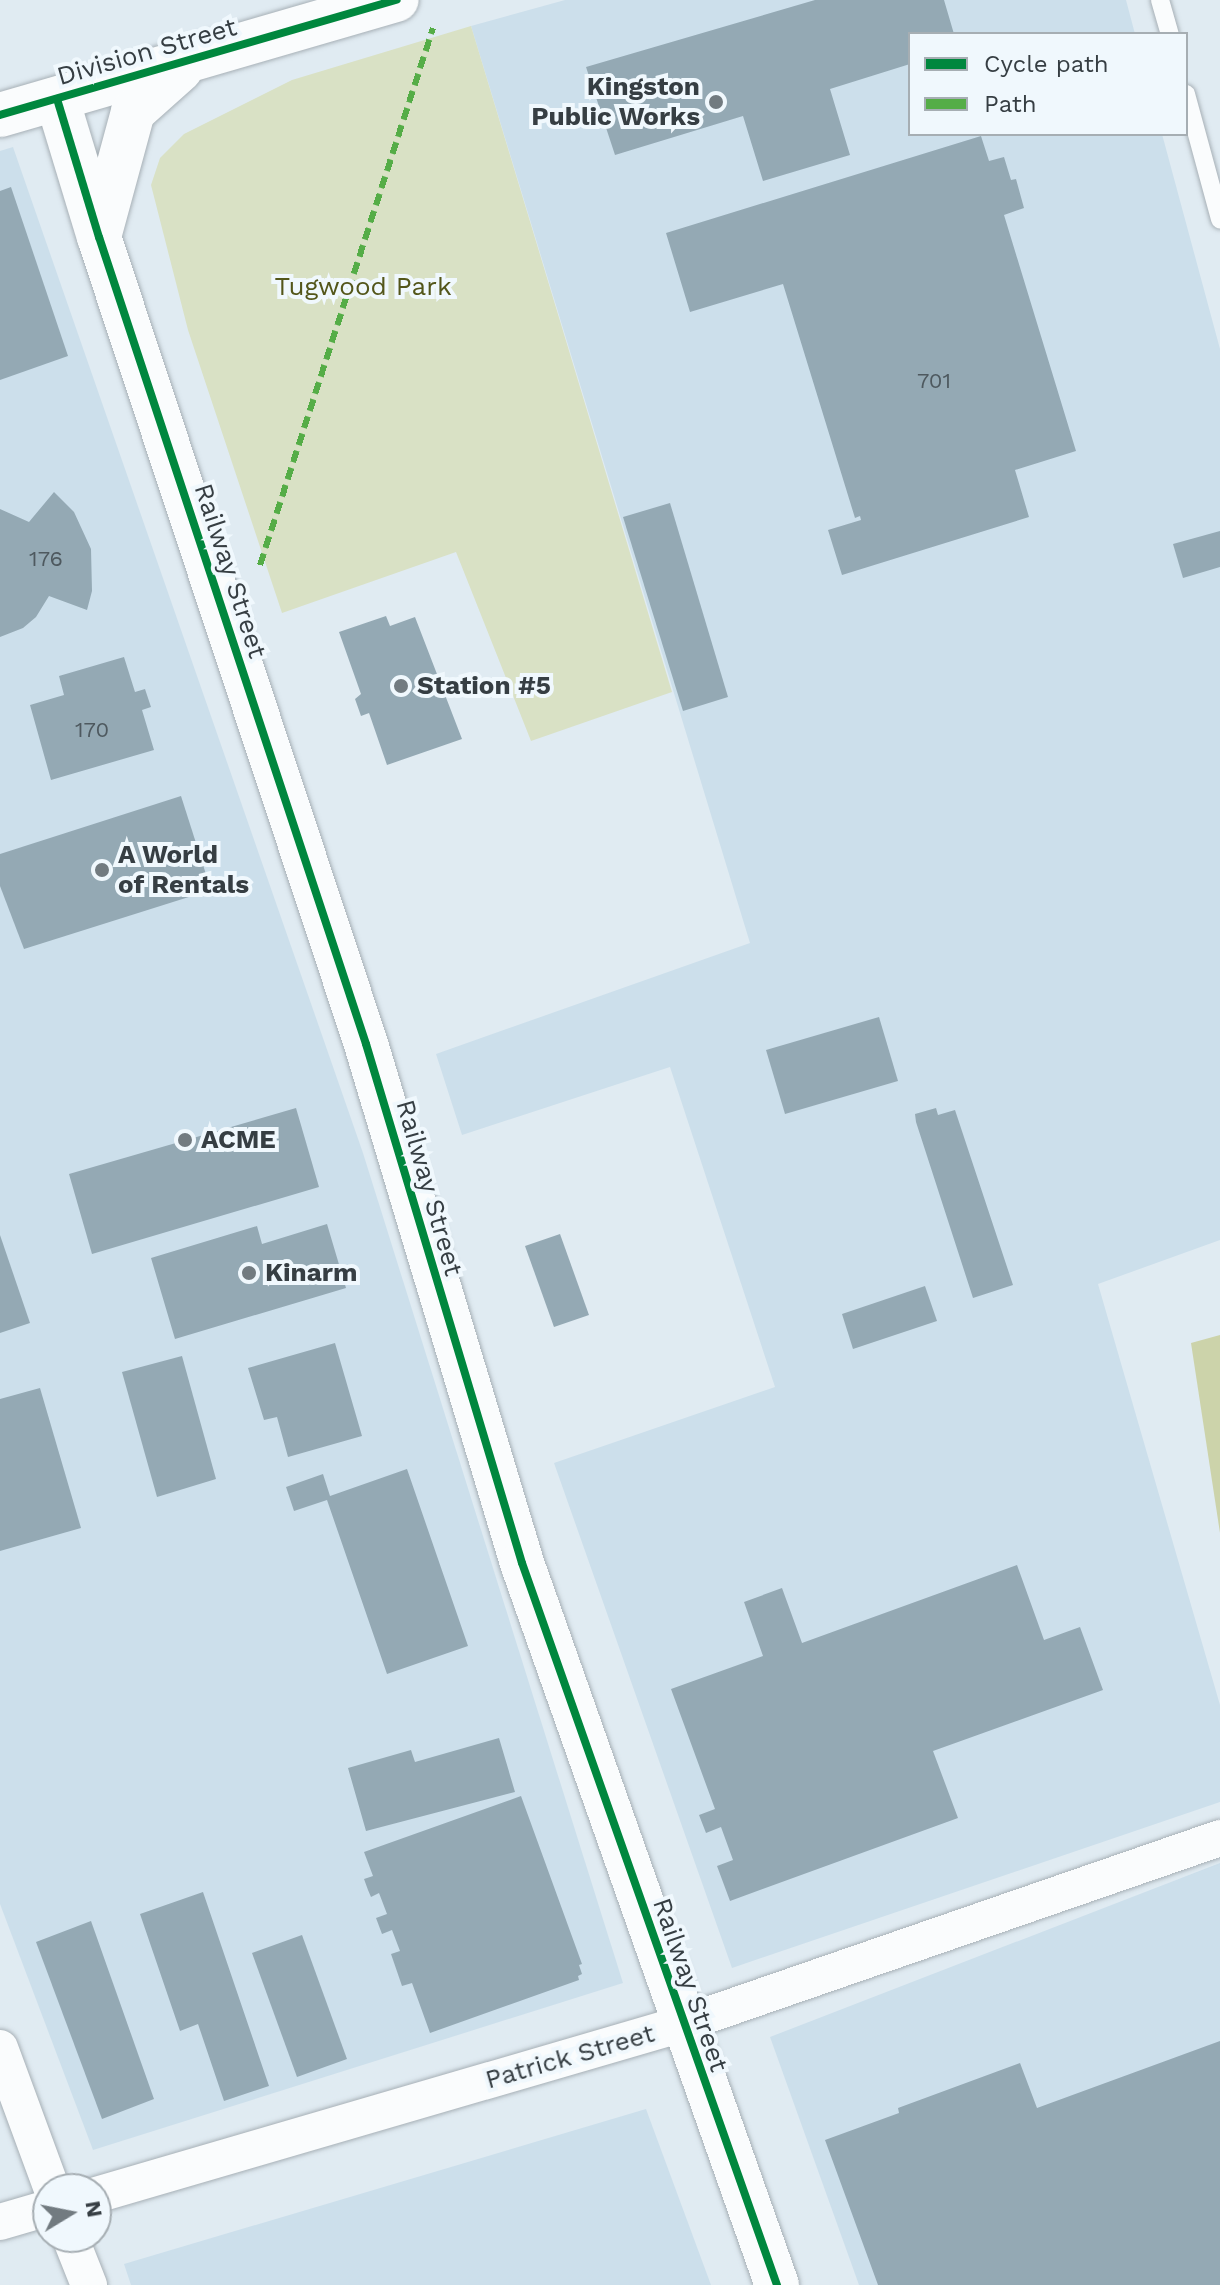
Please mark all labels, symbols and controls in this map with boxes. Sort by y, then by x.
street label: Division Street [54,11,240,93]
legend [908,32,1188,136]
text: Cycle path [984,50,1109,78]
place label: Kingston Public Works [531,71,700,132]
text: Path [984,90,1037,118]
marker: Kingston Public Works [707,93,725,111]
park label: Tugwood Park [274,271,452,303]
house number: 701 [917,368,951,394]
street label: Railway Street [187,479,273,663]
house number: 176 [29,546,63,572]
place label: Station #5 [417,670,551,702]
marker: Station #5 [392,677,410,695]
house number: 170 [75,717,109,743]
place label: A World of Rentals [118,839,250,900]
marker: A World of Rentals [93,861,111,879]
street label: Railway Street [389,1096,469,1280]
place label: ACME [201,1124,276,1156]
marker: ACME [176,1131,194,1149]
place label: Kinarm [265,1257,357,1289]
marker: Kinarm [240,1264,258,1282]
street label: Railway Street [646,1894,734,2076]
street label: Patrick Street [482,2018,658,2096]
north arrow [32,2173,112,2253]
text: N [80,2199,108,2219]

